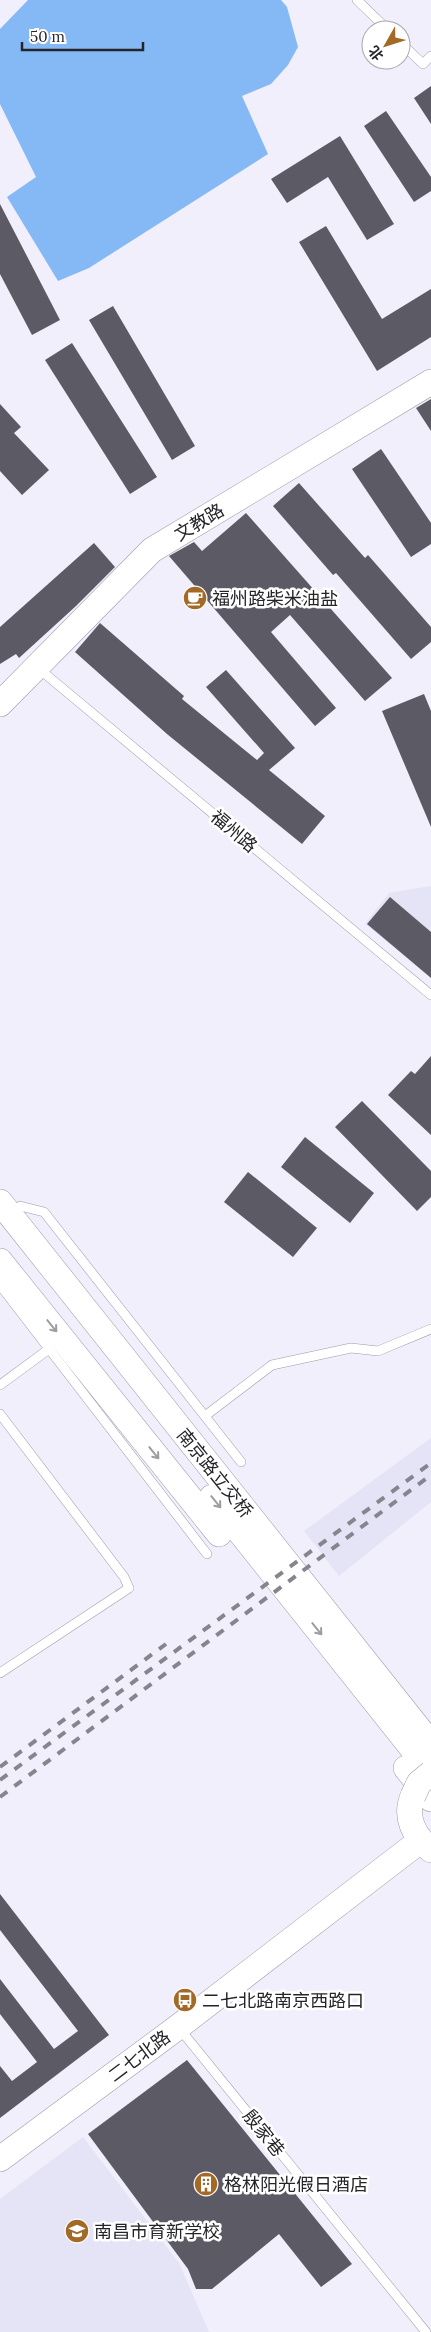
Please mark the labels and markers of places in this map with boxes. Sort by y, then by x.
cafe icon: 福州路柴米油盐 [182,585,208,611]
place label: 福州路柴米油盐 [212,587,338,610]
bus stop icon: 二七北路南京西路口 [172,1987,198,2013]
place label: 二七北路南京西路口 [202,1989,364,2012]
building icon: 格林阳光假日酒店 [193,2171,219,2197]
place label: 格林阳光假日酒店 [224,2173,368,2196]
school or university icon: 南昌市育新学校 [64,2218,90,2244]
place label: 南昌市育新学校 [94,2220,220,2243]

